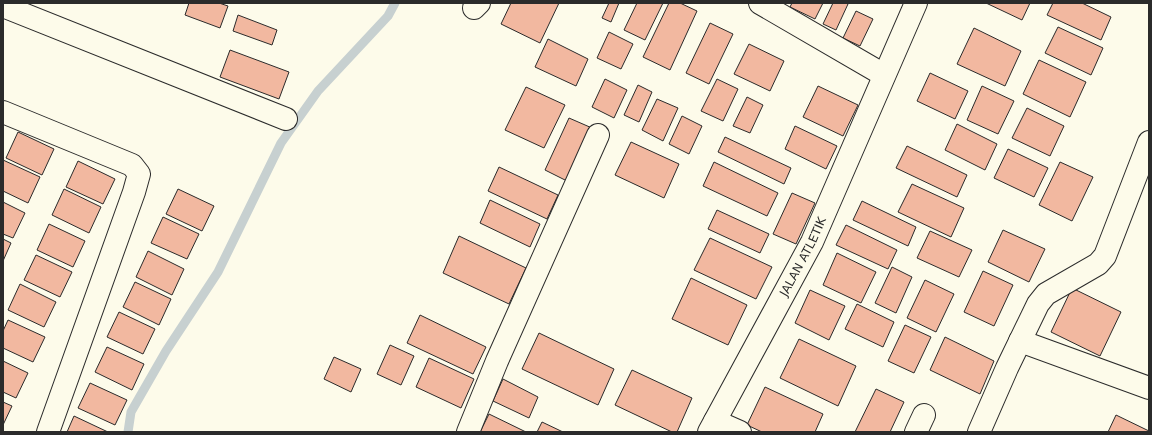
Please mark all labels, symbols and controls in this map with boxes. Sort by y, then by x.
street label: JALAN ATLETIK [776,214,829,300]

